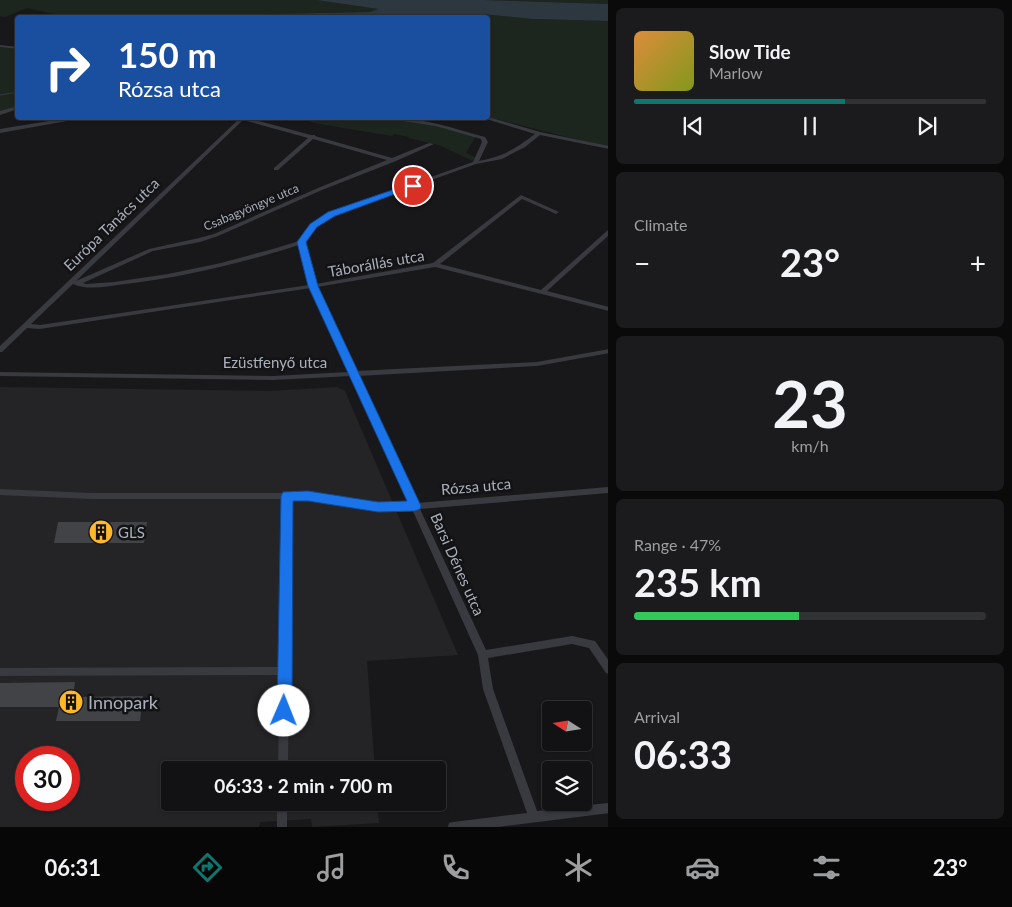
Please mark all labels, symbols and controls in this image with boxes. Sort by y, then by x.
text: 150 m [118,33,217,75]
icon: right [35,35,100,100]
text: Slow Tide [709,40,791,63]
text: Marlow [709,63,763,82]
text: Rózsa utca [118,75,221,102]
icon: previous [679,112,707,140]
icon: pause [796,112,824,140]
icon: next [913,112,941,140]
pin [392,165,434,207]
icon: arrive [399,172,427,200]
street label: Európa Tanács utca [59,174,163,274]
street label: Csabagyöngye utca [201,180,301,234]
text: Climate [634,215,687,234]
text: 23° [780,239,840,285]
street label: Táborállás utca [326,246,426,280]
text: − [634,246,650,280]
text: + [970,246,986,280]
street label: Ezüstfenyő utca [223,353,327,371]
text: 23 [772,364,848,442]
text: km/h [791,436,829,455]
street label: Rózsa utca [440,474,512,498]
street label: Barsi Dénes utca [427,510,489,618]
building icon: GLS [88,519,114,545]
place label: GLS [118,523,145,541]
text: Range · 47% [634,535,721,554]
text: 235 km [634,559,762,605]
position arrow [257,684,309,736]
building icon: Innopark [58,689,84,715]
place label: Innopark [88,691,159,713]
north arrow [542,701,592,751]
map controls [542,701,592,811]
text: Arrival [634,707,680,726]
text: 06:33 [634,731,732,777]
speed limit sign: 30 [15,746,80,811]
button: layers [542,761,592,811]
text: 06:33 · 2 min · 700 m [214,774,393,797]
icon: directions [190,850,225,885]
icon: music [314,850,349,885]
icon: phone [438,850,473,885]
icon: climate [561,850,596,885]
icon: car [685,850,720,885]
icon: filters [809,850,844,885]
text: 06:31 [44,854,101,881]
text: 23° [933,854,967,881]

